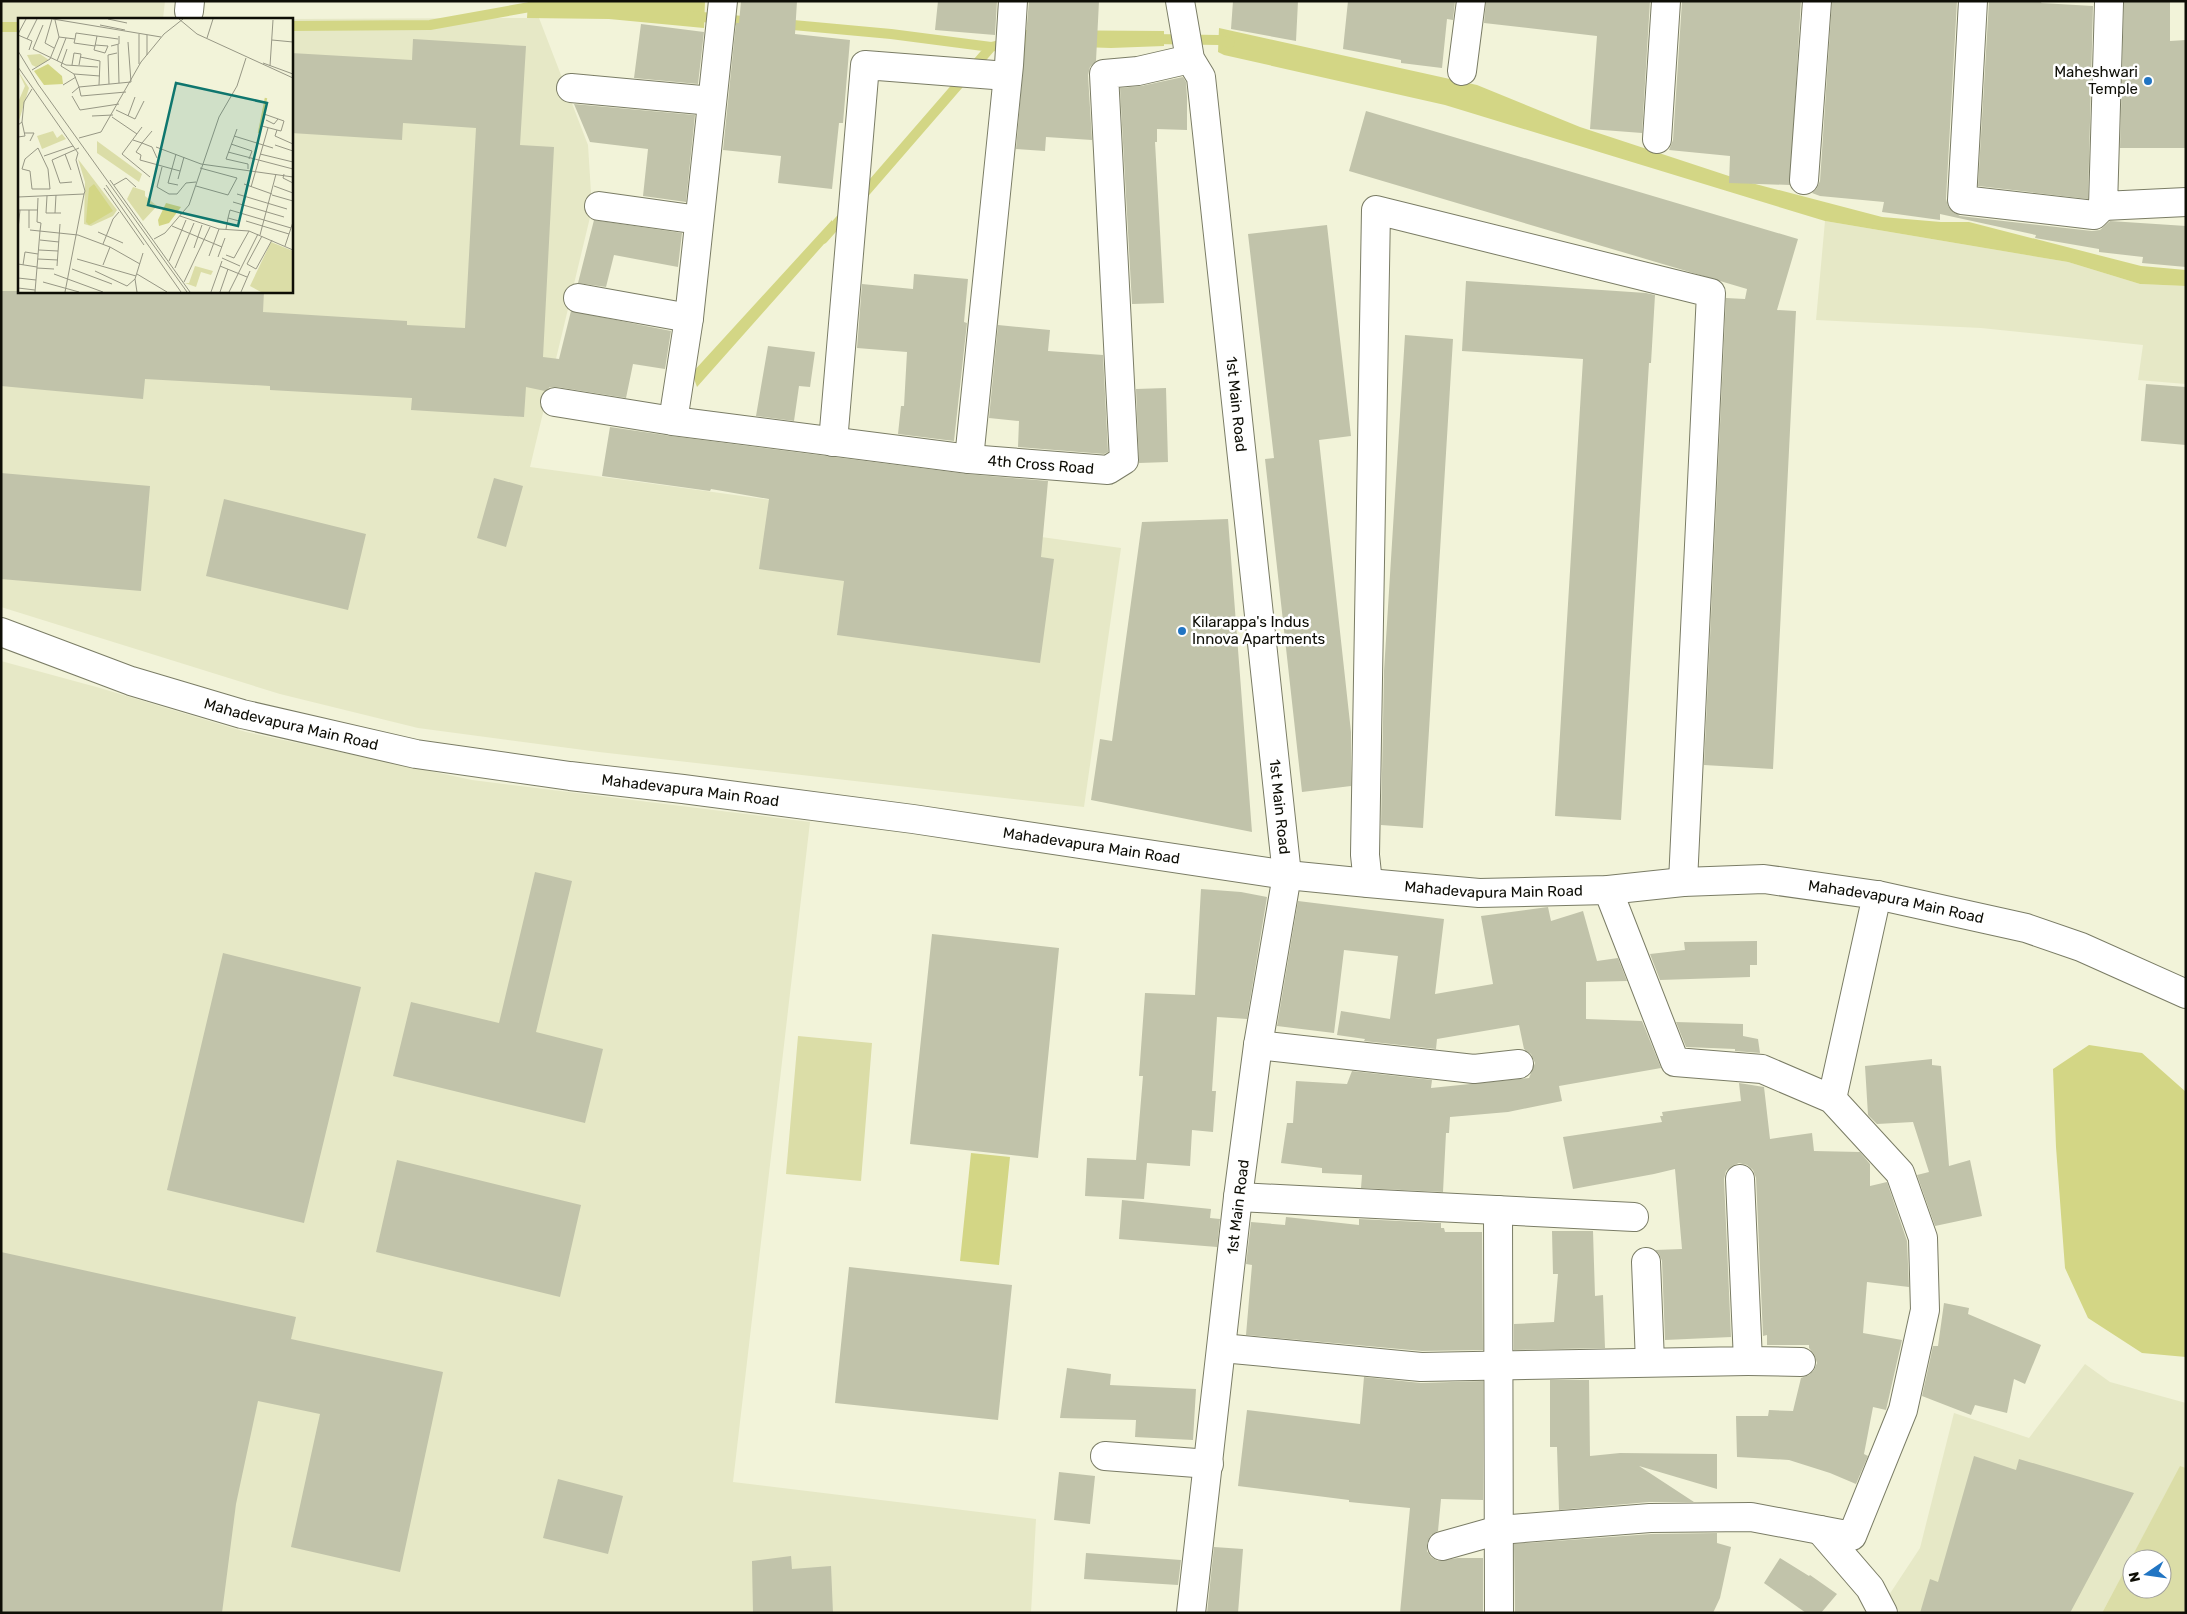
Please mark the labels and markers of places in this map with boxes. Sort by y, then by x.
place label: Maheshwari Temple [2054,63,2138,98]
marker: Maheshwari Temple [2142,75,2154,87]
place label: Kilarappa's Indus Innova Apartments [1192,613,1326,648]
marker: Kilarappa's Indus Innova Apartments [1176,625,1188,637]

